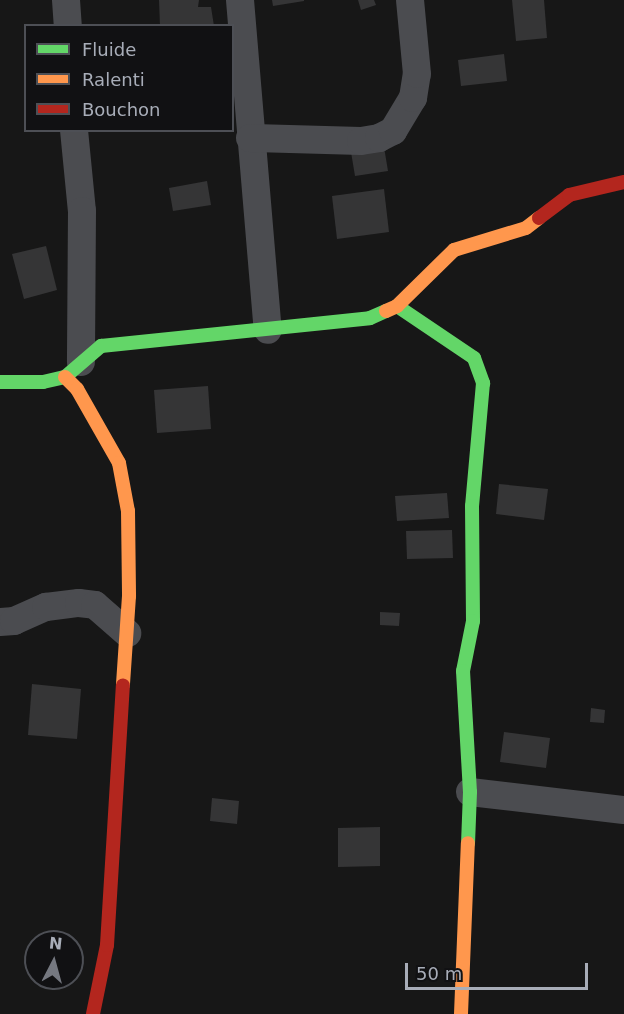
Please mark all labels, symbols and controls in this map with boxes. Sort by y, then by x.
legend [24,24,234,132]
text: Fluide [82,39,136,60]
text: Ralenti [82,69,145,90]
text: Bouchon [82,99,161,120]
north arrow [24,930,84,990]
text: N [48,933,63,954]
scale bar [408,951,591,989]
text: 50 m [416,963,462,984]

